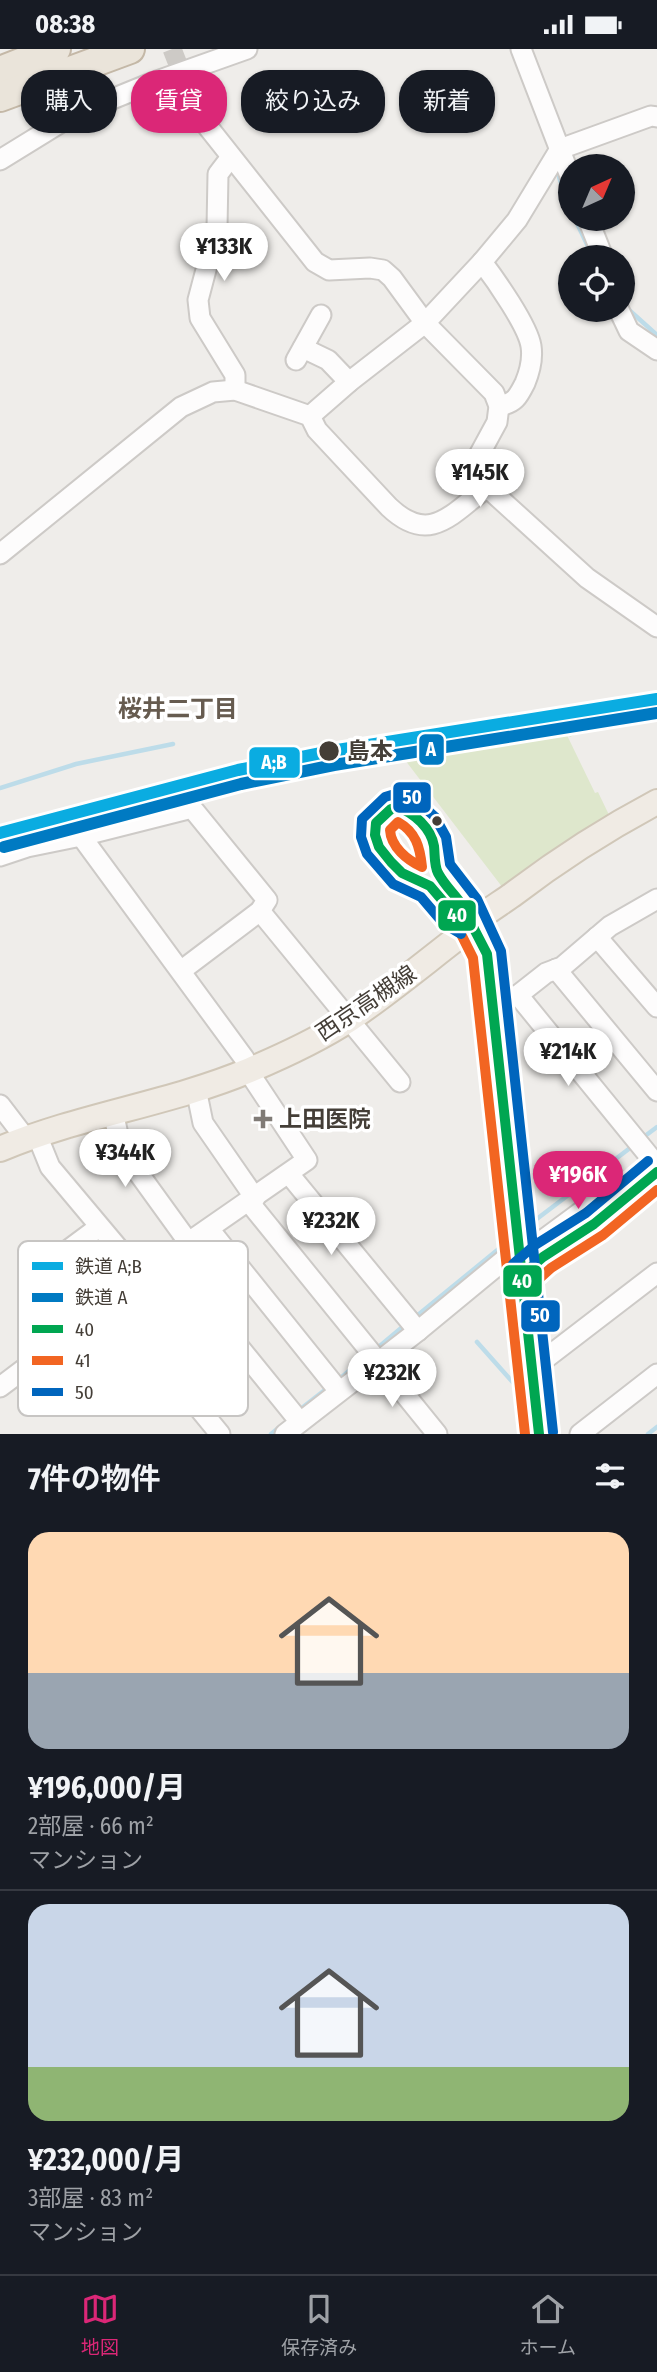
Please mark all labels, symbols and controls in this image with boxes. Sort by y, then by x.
text: 08:38 [35,9,95,40]
chip: 購入 [21,70,117,133]
chip: 賃貸 [131,70,227,133]
chip: 絞り込み [241,70,385,133]
chip: 新着 [399,70,495,133]
north arrow [558,154,635,231]
map controls [558,154,635,322]
pin: ¥133K [175,223,273,283]
text: ¥133K [196,232,252,260]
button: locate [558,245,635,322]
pin: ¥145K [431,449,529,509]
text: ¥145K [451,458,509,486]
district label: 桜井二丁目 [118,695,238,723]
line badge: A [418,733,445,766]
place label: 島本 [347,737,393,765]
text: A [425,738,437,761]
marker: 島本 [317,739,341,763]
line badge: A;B [248,746,301,779]
text: A;B [260,751,287,774]
line badge: 50 [392,781,432,814]
text: 50 [402,786,422,809]
unlabelled marker [430,814,444,828]
line badge: 40 [437,899,477,932]
text: 40 [447,904,467,927]
street label: 西京高槻線 [311,959,421,1047]
pin: ¥214K [519,1028,617,1088]
text: ¥214K [540,1037,596,1065]
place label: 上田医院 [279,1105,371,1133]
marker: 上田医院 [253,1109,273,1129]
pin: ¥344K [76,1129,174,1189]
text: ¥344K [95,1138,155,1166]
pin: ¥196K [529,1151,627,1211]
text: ¥196K [549,1160,607,1188]
pin: ¥232K [282,1197,380,1257]
text: ¥232K [303,1206,359,1234]
legend [18,1241,248,1416]
text: 鉄道 A;B [75,1255,142,1278]
line badge: 40 [502,1264,543,1298]
text: 40 [512,1270,532,1293]
text: 鉄道 A [75,1286,127,1309]
line badge: 50 [520,1299,561,1333]
text: 50 [530,1304,550,1327]
text: 40 [75,1318,94,1341]
text: 41 [75,1349,91,1372]
pin: ¥232K [343,1349,441,1409]
text: ¥232K [364,1358,420,1386]
text: 50 [75,1381,94,1404]
icon: filters [591,1457,629,1495]
text: 7件の物件 [28,1461,161,1497]
icon: home [266,1578,392,1704]
text: ¥196,000/月 [28,1770,186,1806]
text: 2部屋 · 66 m² [28,1812,154,1840]
text: マンション [28,1846,143,1874]
icon: home [266,1950,392,2076]
text: ¥232,000/月 [28,2142,184,2178]
text: 3部屋 · 83 m² [28,2184,153,2212]
text: マンション [28,2218,143,2246]
tab: 地図 [81,2290,119,2359]
tab: 保存済み [281,2290,357,2359]
tab: ホーム [519,2290,576,2359]

